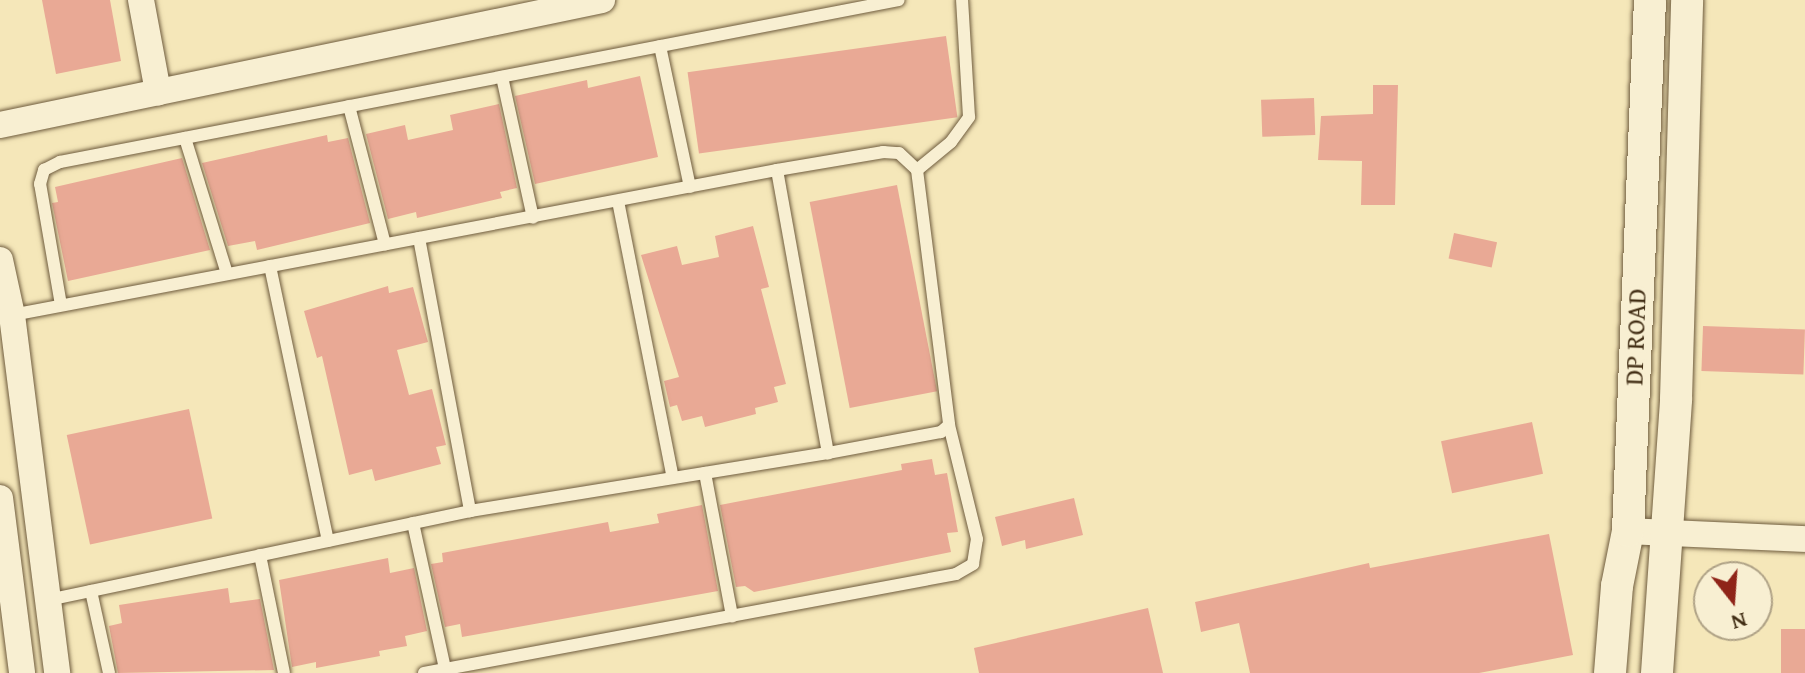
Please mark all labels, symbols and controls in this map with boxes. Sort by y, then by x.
street label: DP ROAD [1618,288,1652,386]
north arrow [1693,561,1773,641]
text: N [1728,605,1751,639]

